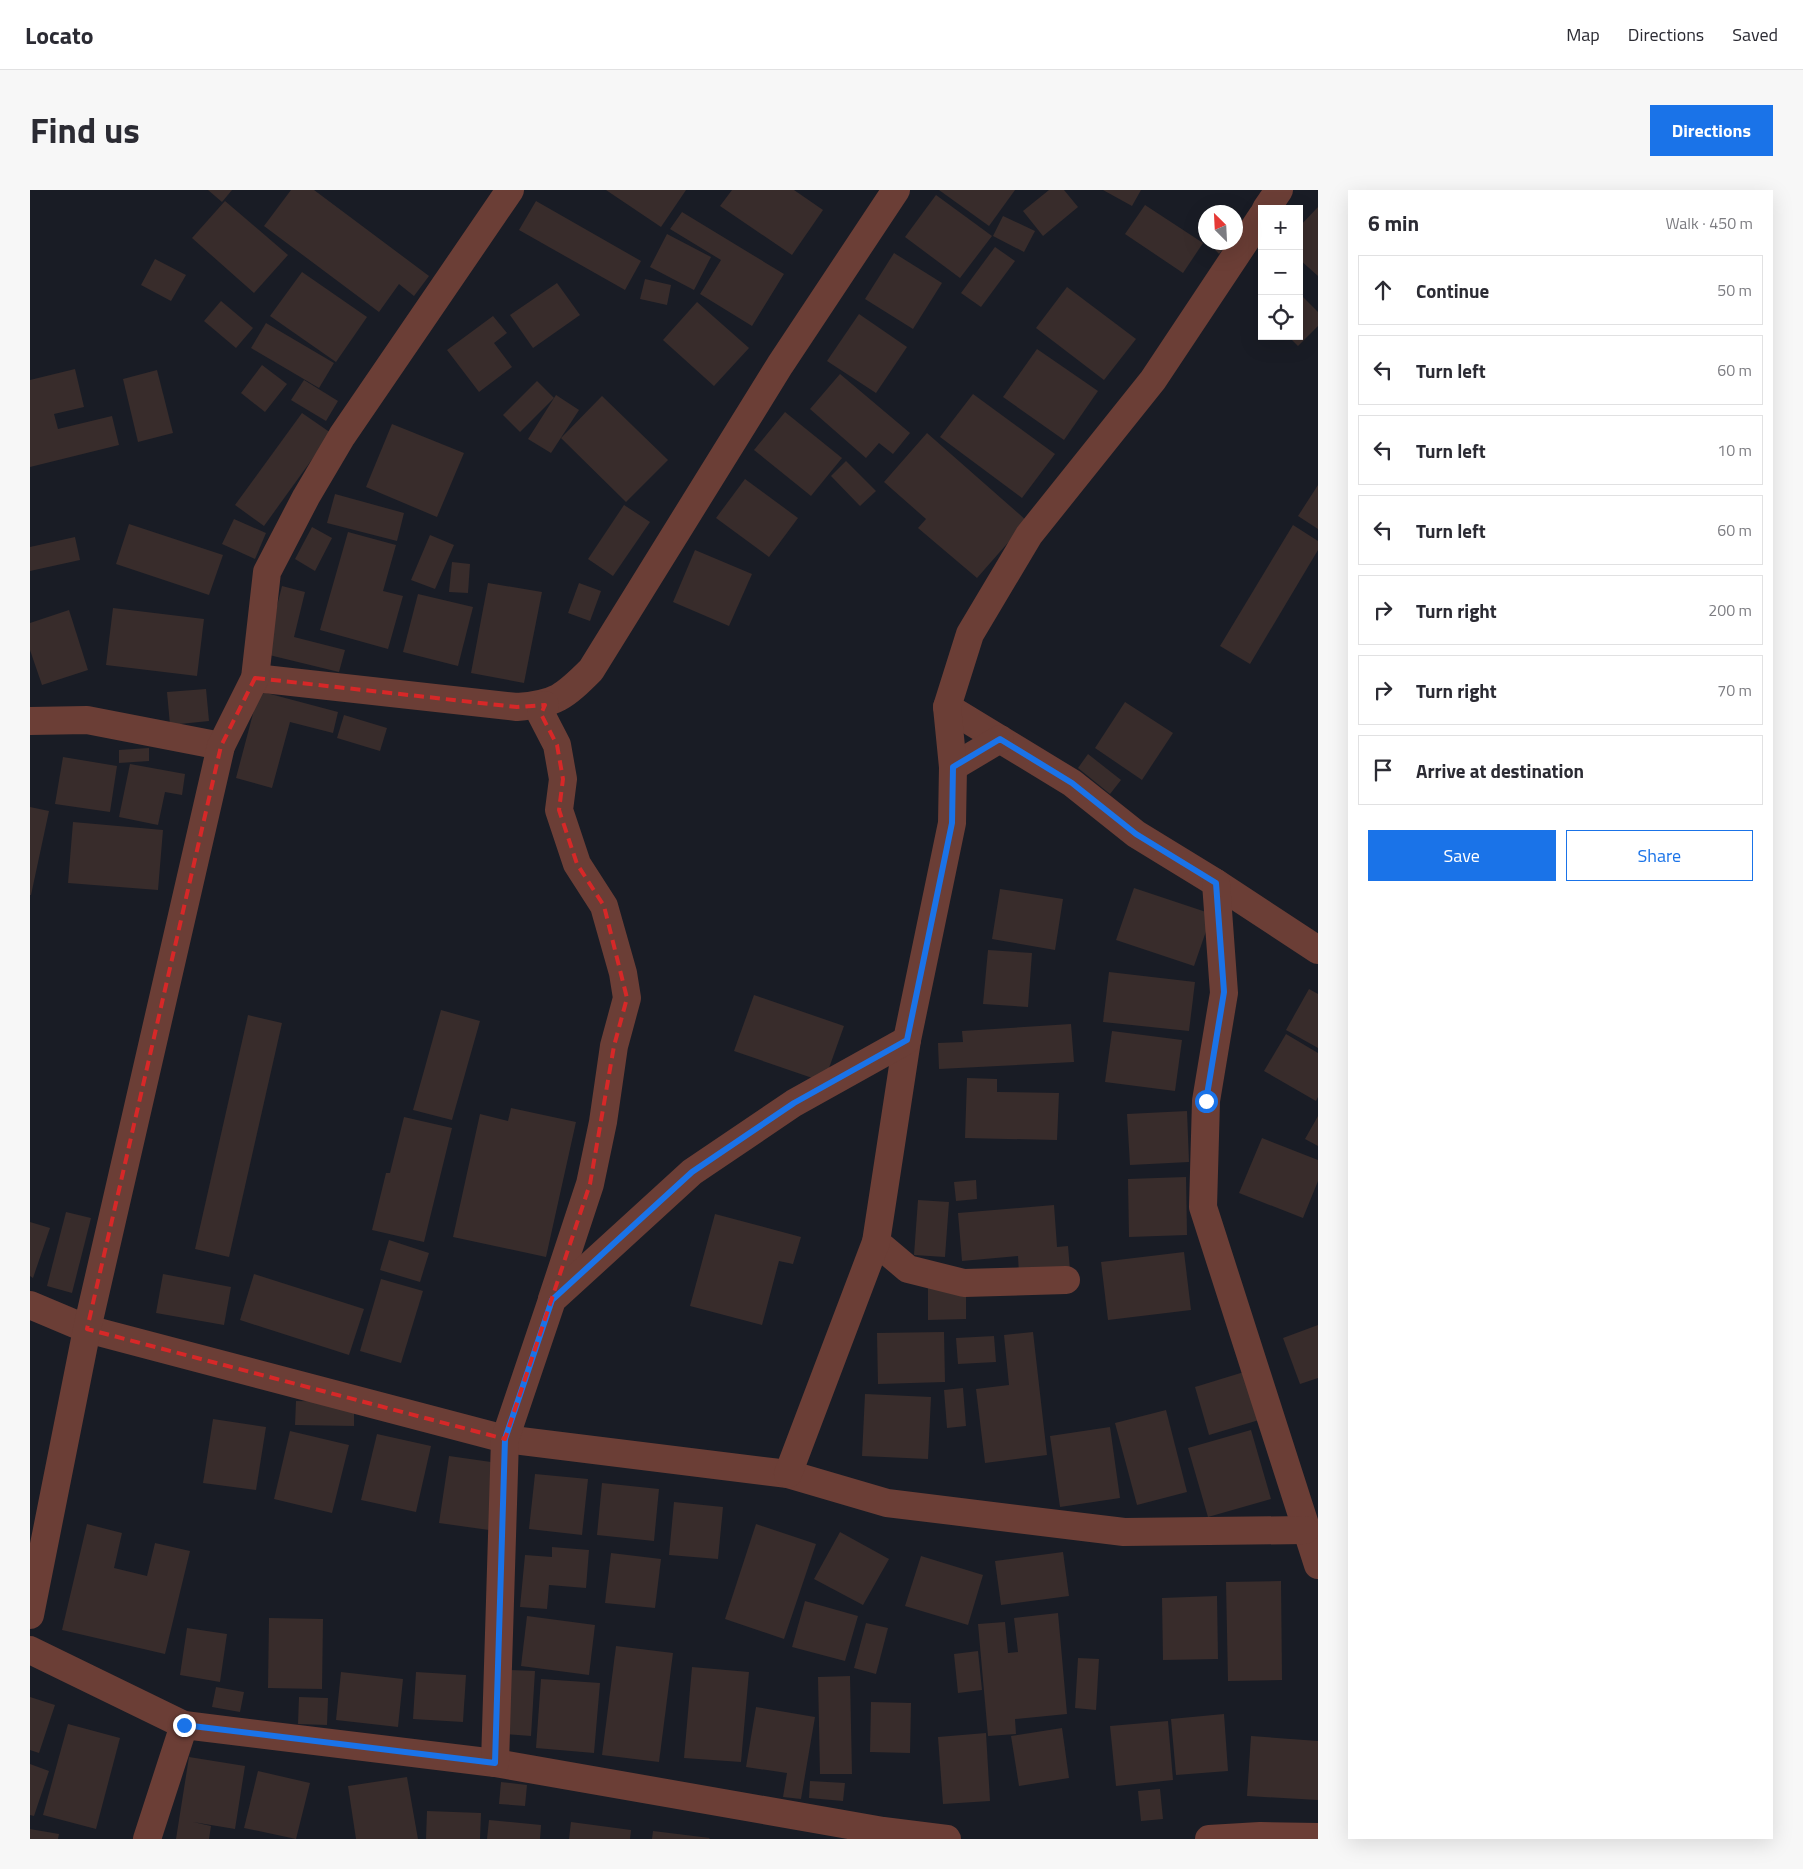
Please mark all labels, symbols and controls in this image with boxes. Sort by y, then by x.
text: Locato [25,17,94,53]
text: Map [1566,21,1600,48]
text: Directions [1628,21,1704,48]
text: Saved [1732,21,1778,48]
text: Find us [30,103,140,157]
button: Directions [1650,105,1773,156]
north arrow [1198,205,1243,250]
map controls [1258,205,1303,340]
button: + [1258,205,1303,250]
text: 6 min [1368,207,1419,239]
text: Walk · 450 m [1665,211,1753,235]
button: − [1258,250,1303,295]
icon: ahead [1369,276,1397,304]
text: Continue [1416,276,1489,305]
text: 50 m [1717,278,1752,302]
button: locate [1258,295,1303,340]
icon: left [1369,356,1397,384]
text: Turn left [1416,356,1486,385]
text: 60 m [1717,358,1752,382]
icon: left [1369,436,1397,464]
text: Turn left [1416,436,1486,465]
text: 10 m [1717,438,1752,462]
icon: left [1369,516,1397,544]
text: Turn left [1416,516,1486,545]
text: 60 m [1717,518,1752,542]
icon: right [1369,596,1397,624]
text: Turn right [1416,596,1497,625]
text: 200 m [1708,598,1752,622]
icon: right [1369,676,1397,704]
text: Turn right [1416,676,1497,705]
text: 70 m [1717,678,1752,702]
icon: arrive [1369,756,1397,784]
text: Arrive at destination [1416,756,1584,785]
button: Save [1368,830,1556,881]
button: Share [1566,830,1753,881]
route start [1195,1090,1218,1113]
route end [173,1714,196,1737]

